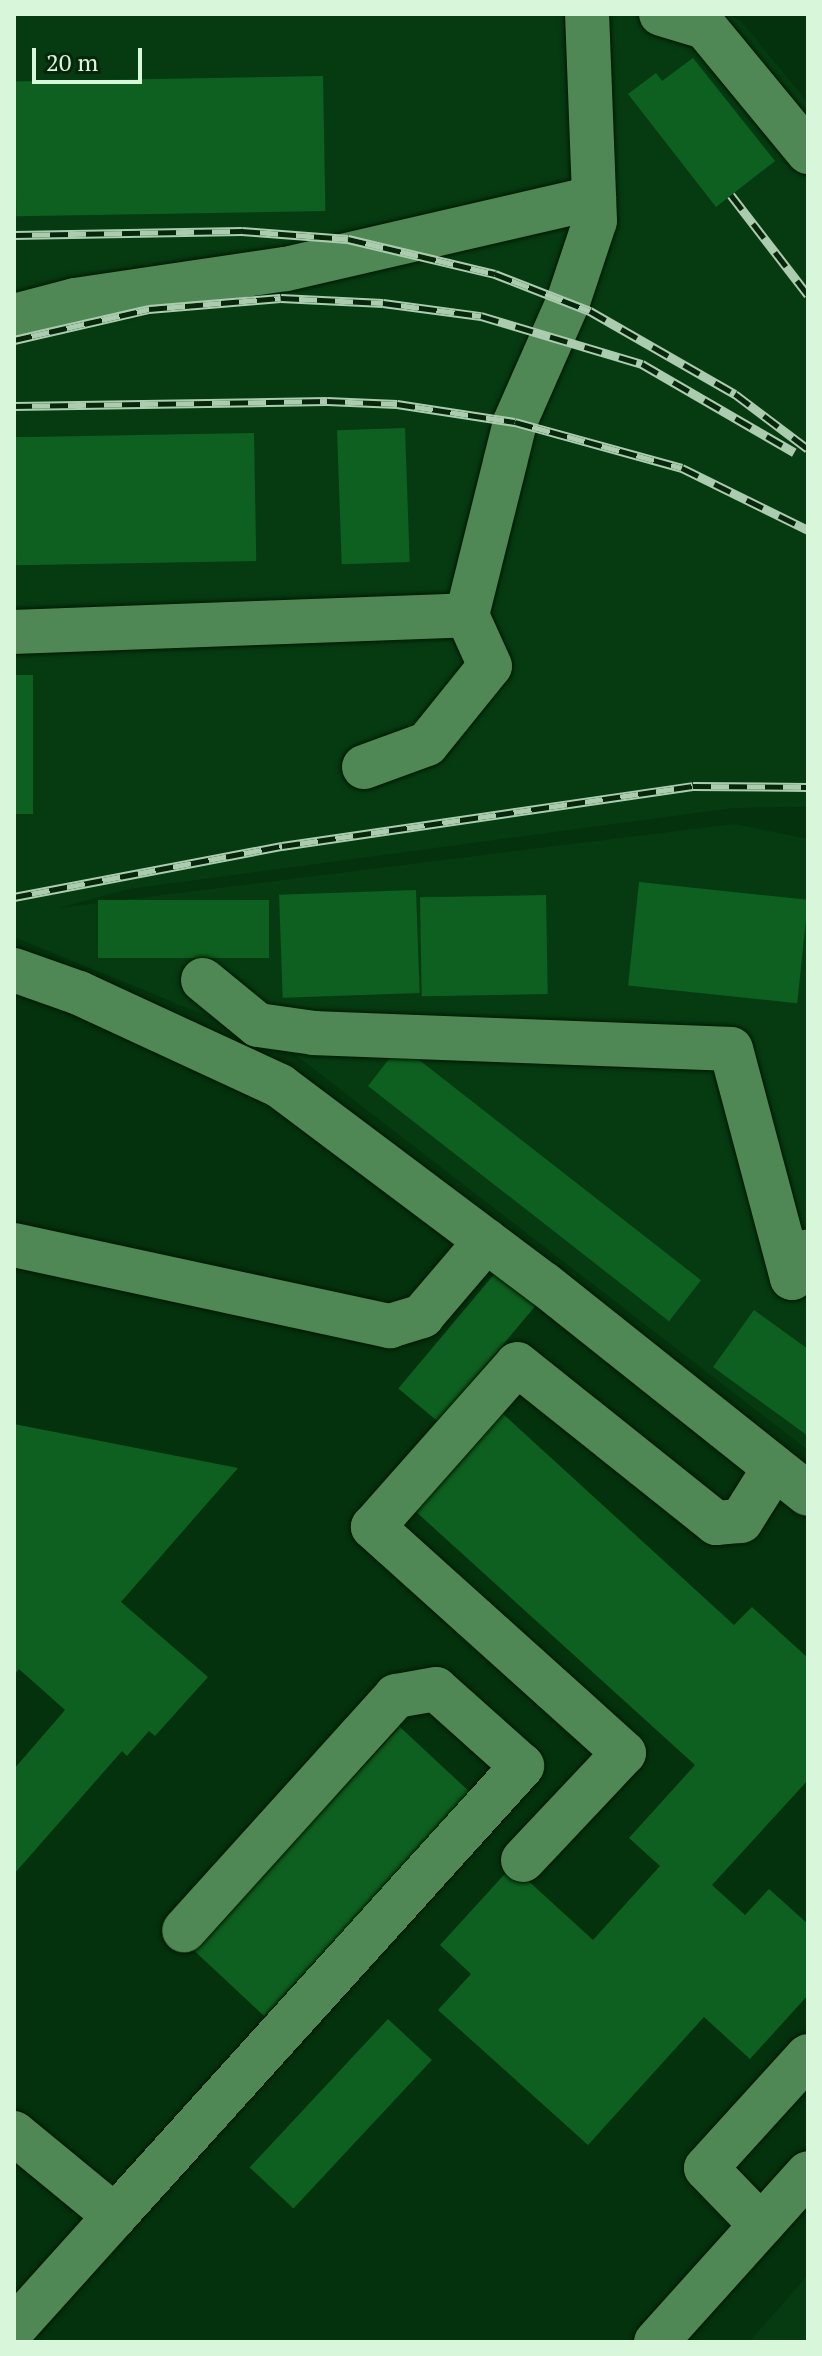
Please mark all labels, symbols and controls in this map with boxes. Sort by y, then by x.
scale bar [36,32,146,82]
text: 20 m [46,46,98,78]

